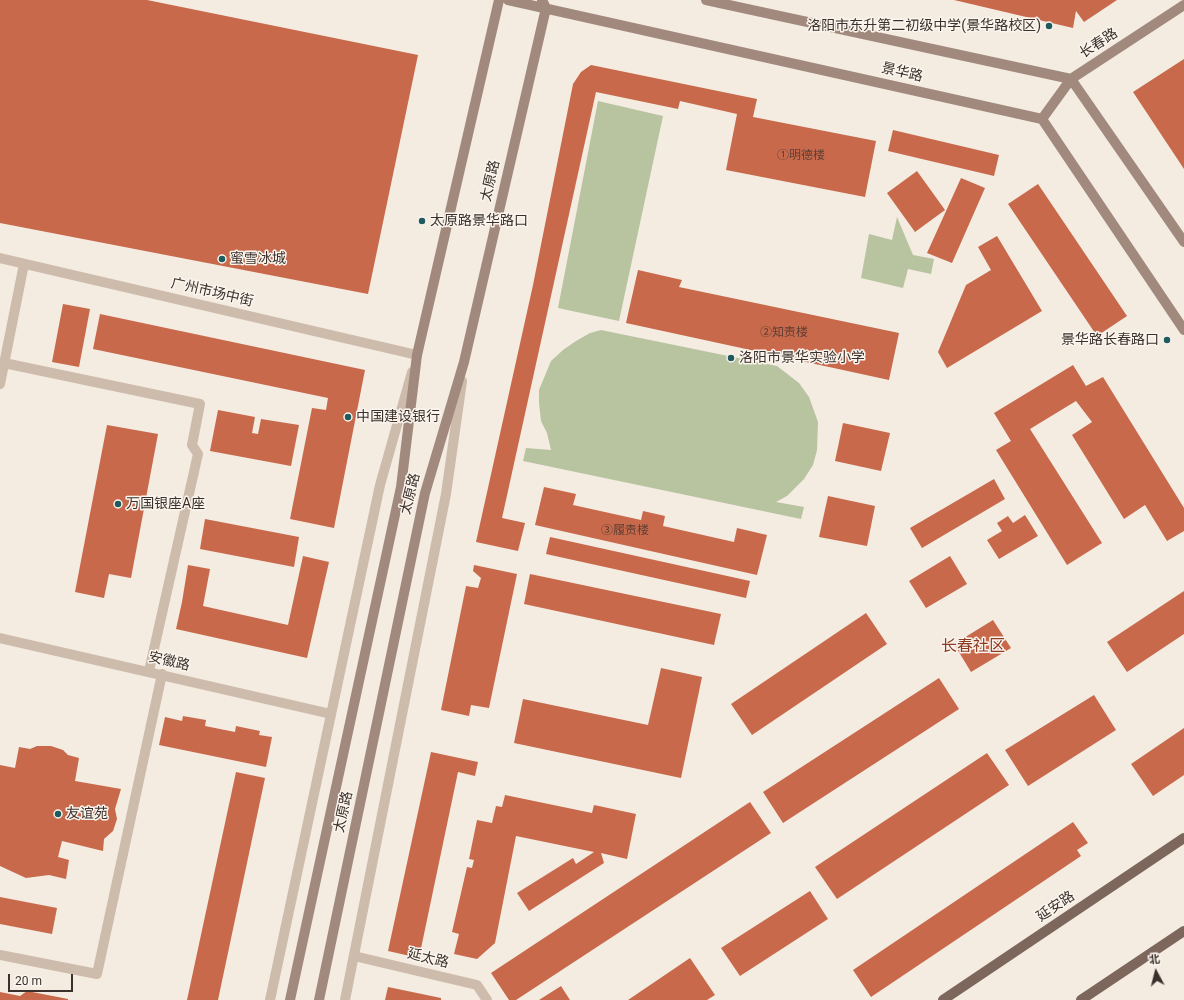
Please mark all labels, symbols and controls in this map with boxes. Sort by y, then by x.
place label: 洛阳市东升第二初级中学(景华路校区) [807,18,1041,34]
marker: 洛阳市东升第二初级中学(景华路校区) [1044,21,1054,31]
street label: 长春路 [1077,26,1121,62]
street label: 景华路 [880,60,924,86]
house number: ①明德楼 [777,149,825,163]
street label: 太原路 [478,159,504,203]
place label: 太原路景华路口 [430,213,528,229]
marker: 太原路景华路口 [417,216,427,226]
place label: 蜜雪冰城 [230,251,286,267]
marker: 蜜雪冰城 [217,254,227,264]
street label: 广州市场中街 [169,275,255,311]
house number: ②知责楼 [760,326,808,340]
place label: 景华路长春路口 [1061,332,1159,348]
marker: 景华路长春路口 [1162,335,1172,345]
place label: 洛阳市景华实验小学 [739,350,865,366]
marker: 洛阳市景华实验小学 [726,353,736,363]
place label: 中国建设银行 [356,409,440,425]
marker: 中国建设银行 [343,412,353,422]
street label: 太原路 [398,472,424,516]
place label: 万国银座A座 [126,496,205,512]
marker: 万国银座A座 [113,499,123,509]
house number: ③履责楼 [601,524,649,538]
district label: 长春社区 [941,637,1005,657]
street label: 安徽路 [147,649,191,675]
street label: 太原路 [331,790,357,834]
place label: 友谊苑 [66,806,108,822]
marker: 友谊苑 [53,809,63,819]
street label: 延安路 [1034,888,1078,926]
street label: 延太路 [406,946,450,972]
north arrow [1136,952,1176,992]
text: 北 [1148,952,1161,967]
scale bar [10,966,75,992]
text: 20 m [15,974,42,988]

